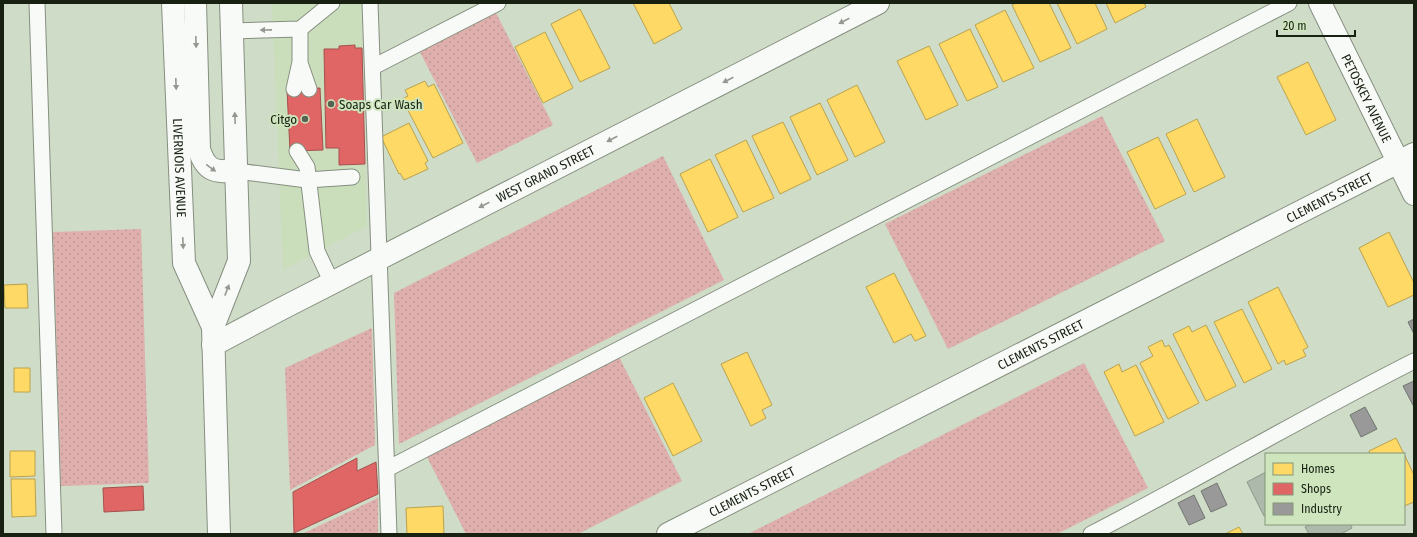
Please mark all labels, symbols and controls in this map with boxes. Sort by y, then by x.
scale bar [1277,12,1355,38]
one-way arrow [838,18,849,24]
text: 20 m [1283,19,1307,33]
one-way arrow [260,26,272,33]
one-way arrow [193,36,199,49]
street label: PETOSKEY AVENUE [1339,51,1395,145]
one-way arrow [722,77,734,83]
one-way arrow [173,78,179,91]
place label: Soaps Car Wash [339,97,423,112]
marker: Soaps Car Wash [326,99,336,109]
one-way arrow [232,111,238,124]
place label: Citgo [270,112,297,127]
marker: Citgo [300,114,310,124]
street label: LIVERNOIS AVENUE [170,118,190,218]
one-way arrow [607,136,618,143]
street label: WEST GRAND STREET [494,142,597,205]
one-way arrow [205,164,216,171]
street label: CLEMENTS STREET [1284,169,1375,225]
one-way arrow [478,202,490,208]
one-way arrow [180,237,186,250]
one-way arrow [224,285,230,296]
street label: CLEMENTS STREET [995,316,1086,372]
legend [1265,453,1405,525]
text: Homes [1301,462,1335,476]
street label: CLEMENTS STREET [706,463,797,519]
text: Shops [1301,482,1331,496]
text: Industry [1301,502,1342,516]

